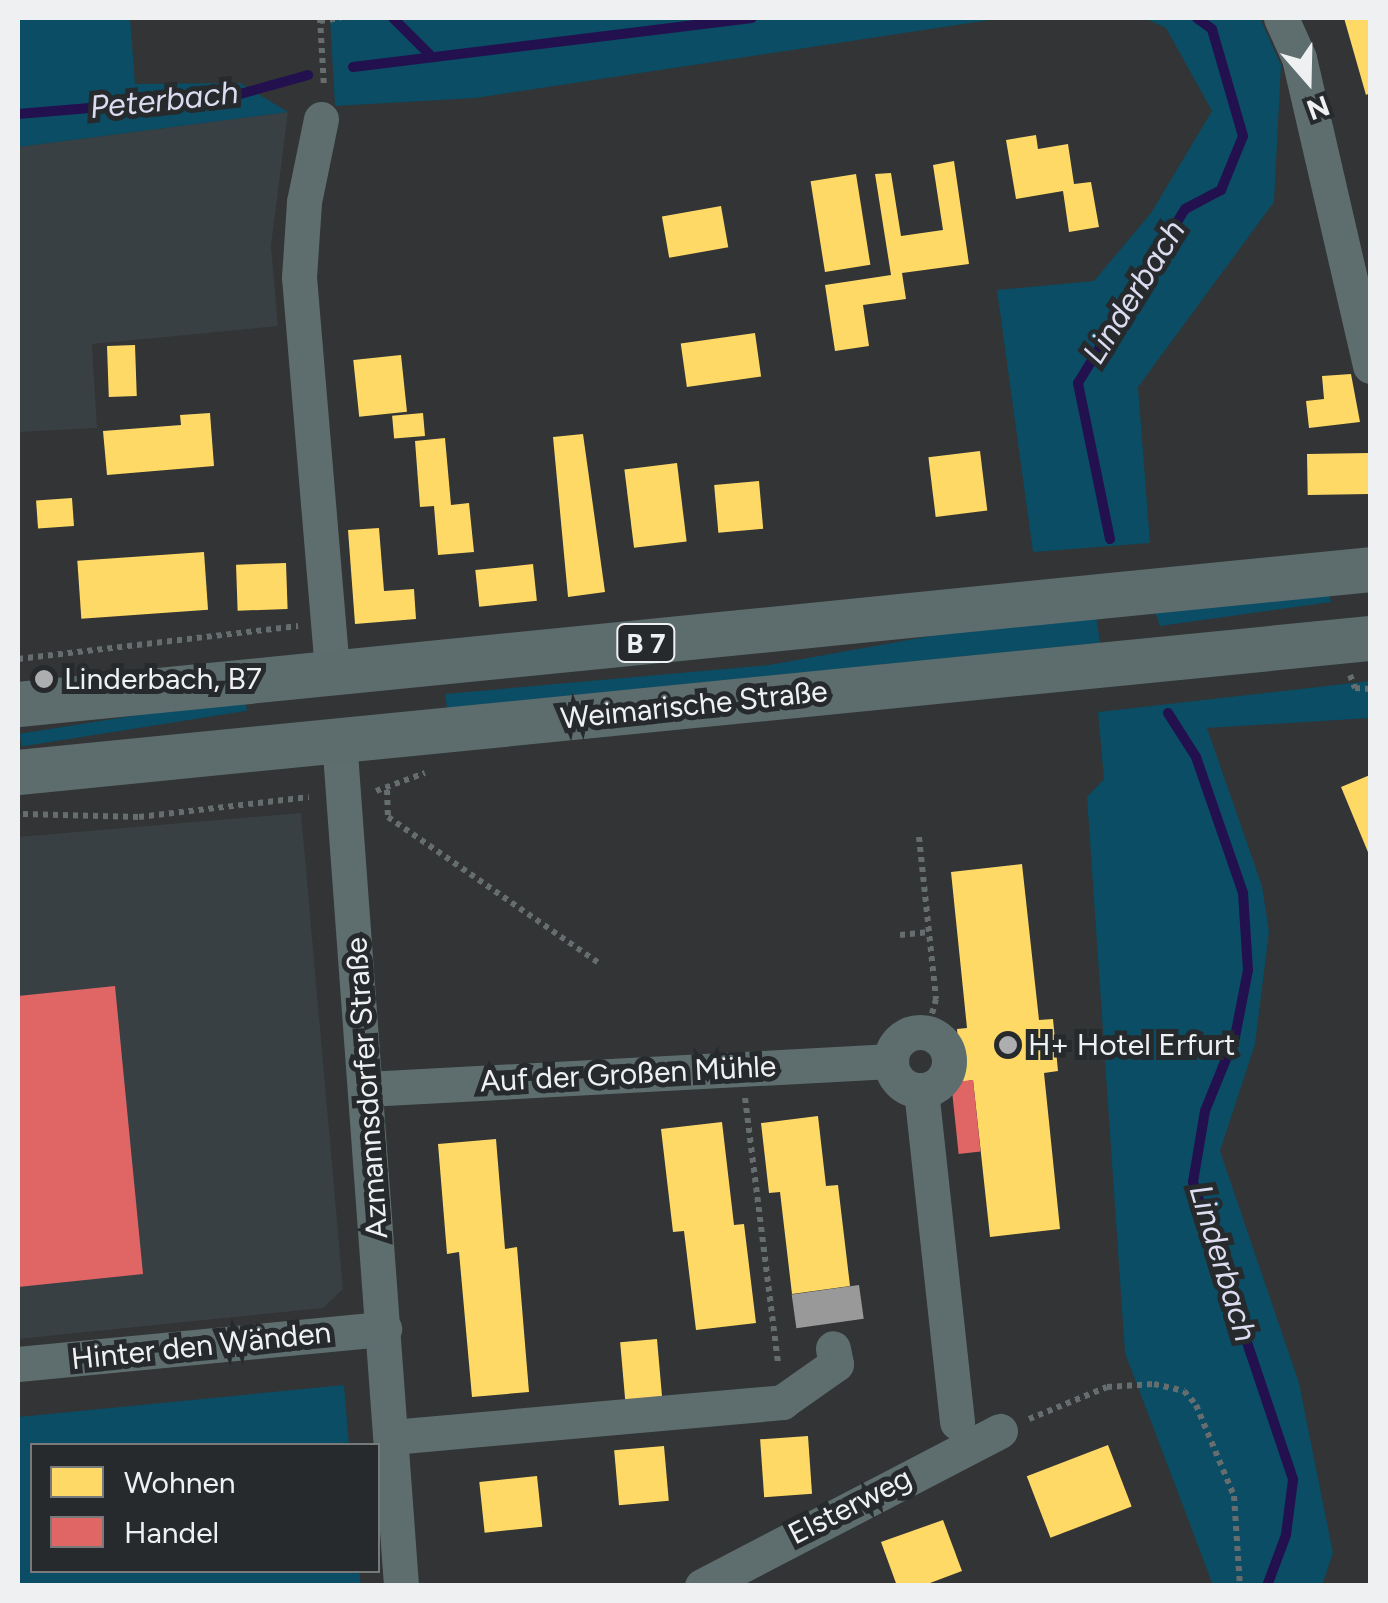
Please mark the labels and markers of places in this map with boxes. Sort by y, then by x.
place label: Linderbach, B7 [64,661,262,697]
marker: Linderbach, B7 [33,668,55,690]
place label: H+ Hotel Erfurt [1028,1027,1235,1063]
marker: H+ Hotel Erfurt [997,1034,1019,1056]

